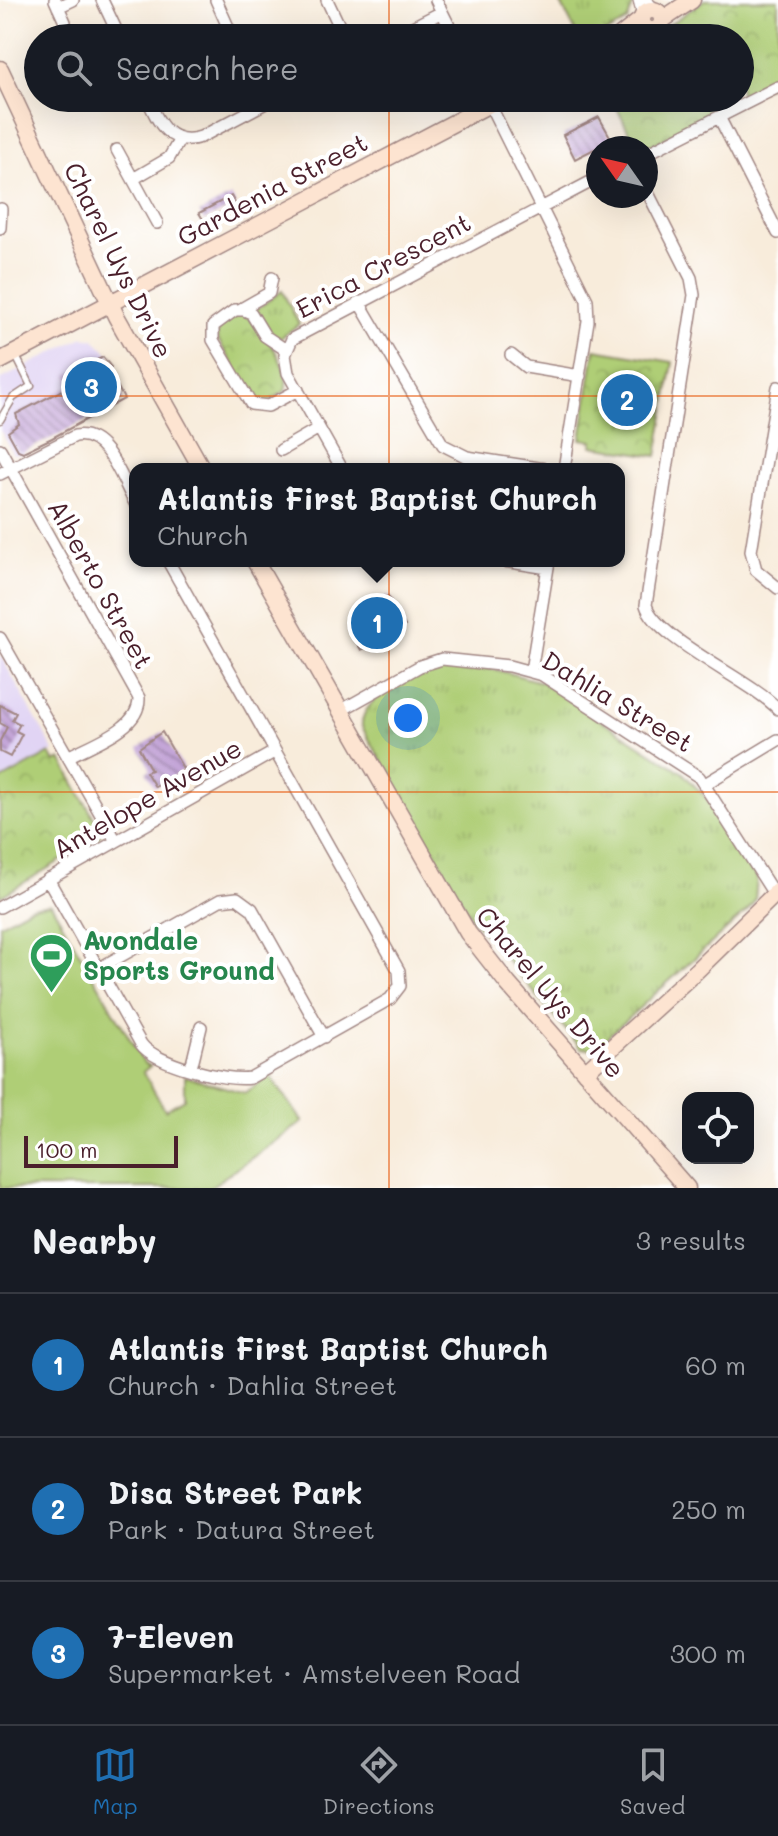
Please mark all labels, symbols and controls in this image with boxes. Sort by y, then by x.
search box [24,24,754,112]
icon: search [52,46,96,90]
text: Search here [116,48,299,88]
street label: Gardenia Street [171,125,373,253]
north arrow [586,136,658,208]
street label: Charel Uys Drive [57,156,181,364]
street label: Erica Crescent [290,205,476,325]
pin: 3 [65,357,117,417]
pin: 2 [601,370,653,430]
popup [129,463,625,567]
text: Atlantis First Baptist Church [157,478,597,518]
street label: Alberto Street [41,493,161,675]
text: Church [157,518,248,552]
pin: 1 [351,593,403,653]
street label: Dahlia Street [536,643,700,759]
your location [388,698,428,738]
street label: Antelope Avenue [47,730,247,866]
street label: Charel Uys Drive [469,899,633,1085]
place label: Avondale Sports Ground [83,923,275,987]
sports icon: Avondale Sports Ground [28,931,76,994]
map controls [682,1092,754,1164]
button: locate [682,1092,754,1164]
scale bar [24,1132,178,1168]
text: 100 m [36,1135,98,1164]
text: Nearby [32,1218,157,1263]
text: 3 results [636,1223,746,1257]
text: Atlantis First Baptist Church [108,1328,548,1368]
text: 1 [52,1348,64,1382]
text: 60 m [685,1348,746,1382]
text: Church · Dahlia Street [108,1368,397,1402]
text: Disa Street Park [108,1472,362,1512]
text: 2 [51,1492,65,1526]
text: 250 m [671,1492,746,1526]
text: Park · Datura Street [108,1512,375,1546]
text: 7-Eleven [108,1616,234,1656]
text: 3 [50,1636,66,1670]
text: 300 m [670,1636,746,1670]
text: Supermarket · Amstelveen Road [108,1656,520,1690]
tab: Map [93,1743,138,1820]
tab: Directions [323,1743,435,1820]
tab: Saved [620,1743,685,1820]

